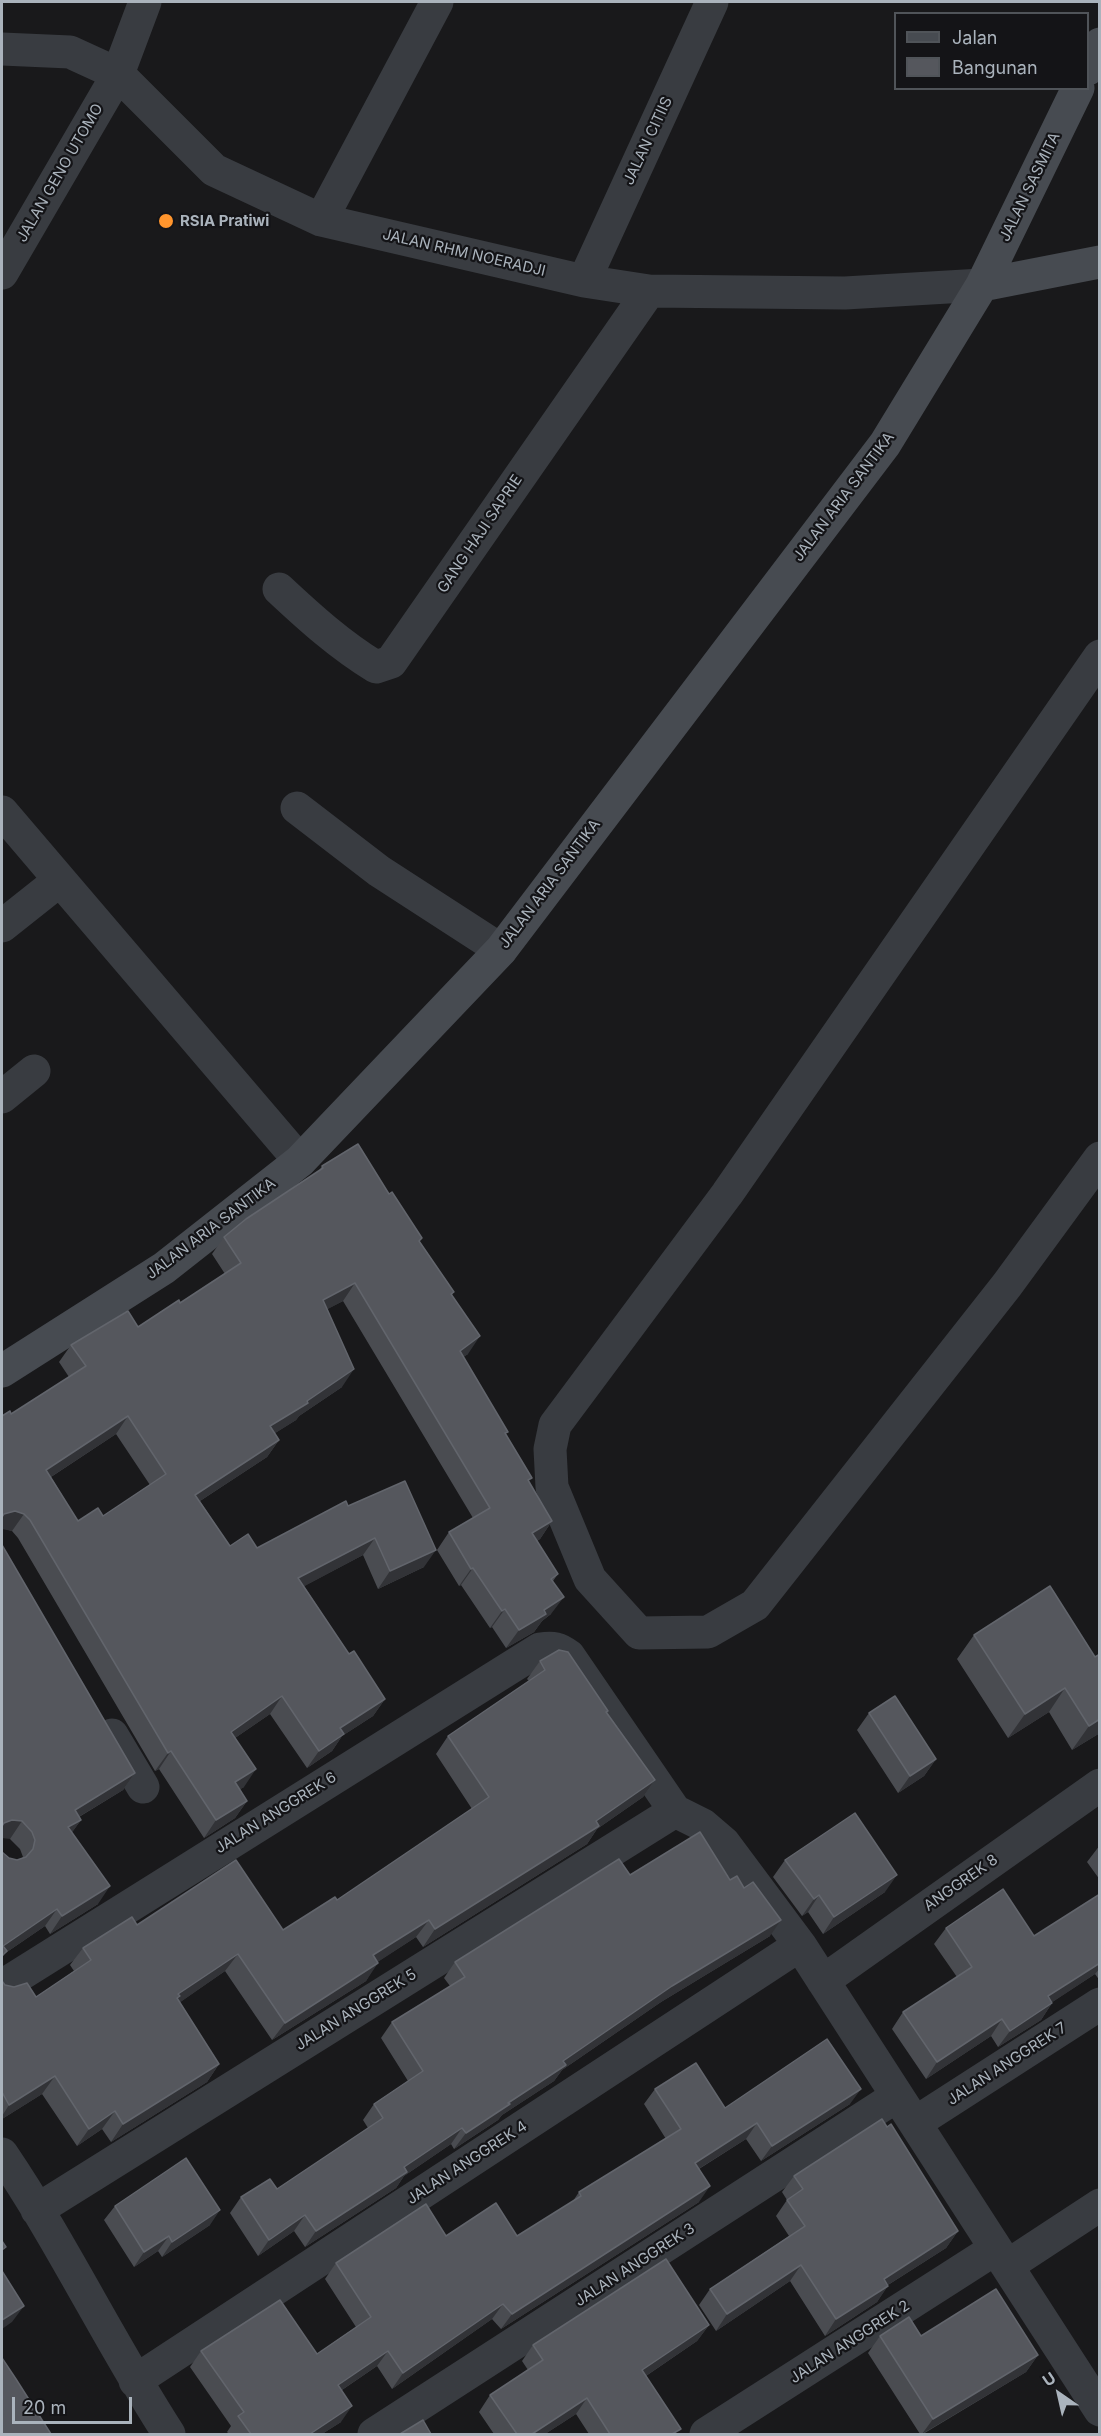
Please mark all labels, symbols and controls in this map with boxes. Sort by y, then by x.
legend [894,12,1089,90]
text: Jalan [952,27,997,48]
text: Bangunan [952,57,1038,78]
street label: JALAN CITIIS [620,94,676,188]
street label: JALAN GENO UTOMO [13,100,107,246]
street label: JALAN SASMITA [996,130,1064,244]
marker: RSIA Pratiwi [157,212,175,230]
place label: RSIA Pratiwi [180,212,269,230]
street label: JALAN RHM NOERADJI [381,225,547,281]
street label: JALAN ARIA SANTIKA [790,429,898,565]
street label: GANG HAJI SAPRIE [434,472,526,596]
street label: JALAN ARIA SANTIKA [496,816,604,952]
street label: JALAN ARIA SANTIKA [143,1175,279,1283]
street label: JALAN ANGGREK 6 [212,1768,340,1858]
street label: ANGGREK 8 [920,1851,1002,1915]
street label: JALAN ANGGREK 5 [292,1966,420,2054]
street label: JALAN ANGGREK 7 [944,2019,1070,2109]
street label: JALAN ANGGREK 4 [404,2117,530,2209]
street label: JALAN ANGGREK 3 [572,2220,698,2310]
street label: JALAN ANGGREK 2 [787,2297,913,2387]
north arrow [1029,2364,1089,2424]
text: U [1038,2368,1059,2391]
scale bar [15,2385,135,2423]
text: 20 m [23,2397,66,2418]

